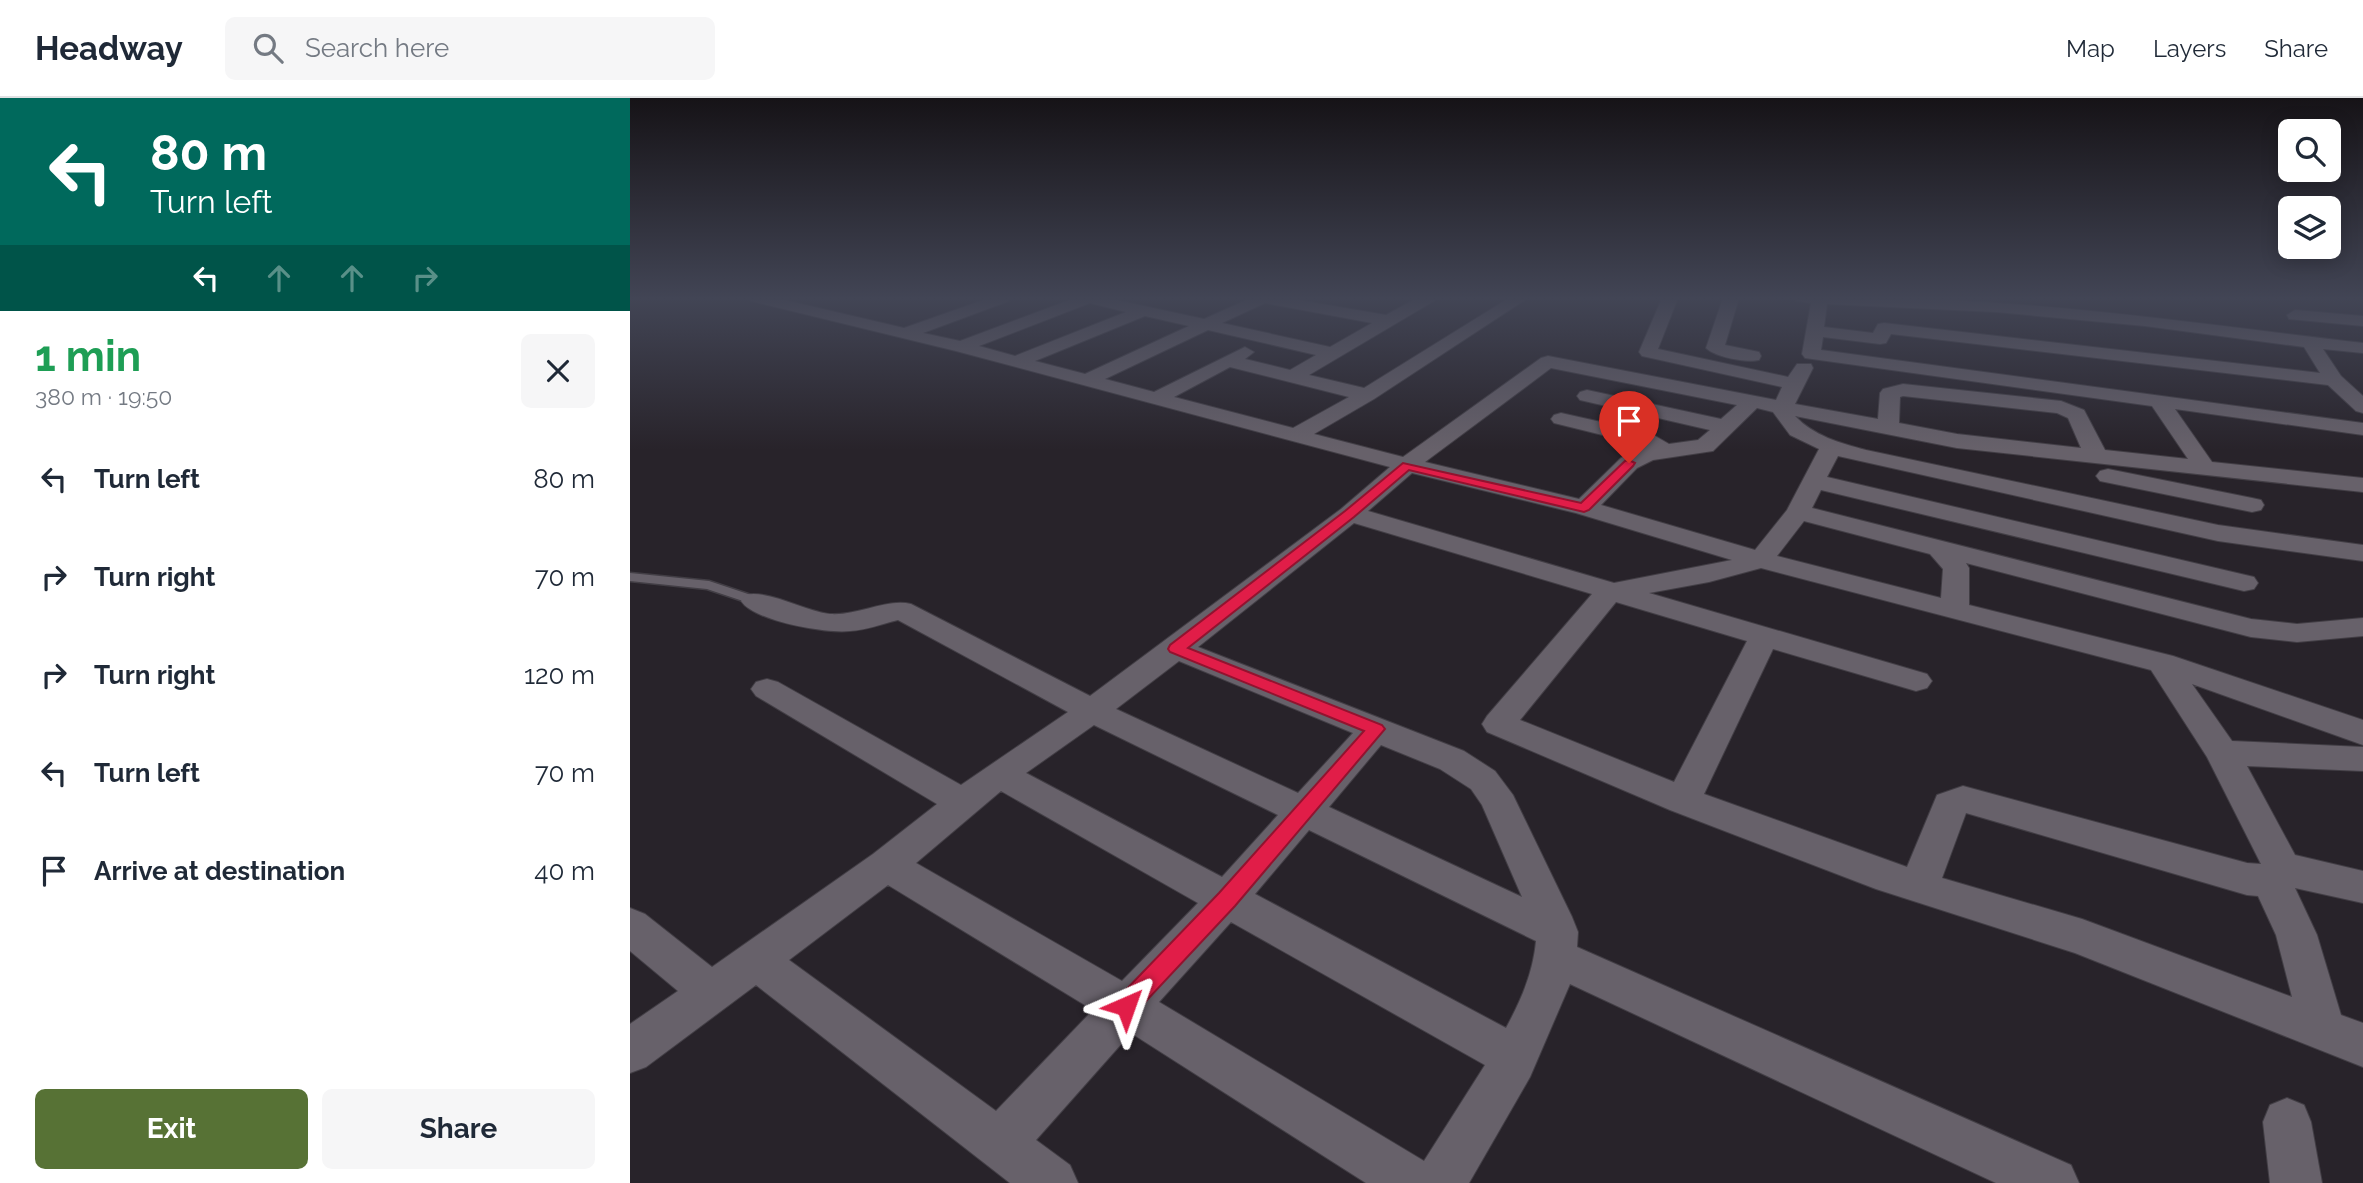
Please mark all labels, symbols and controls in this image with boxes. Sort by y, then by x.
search box [225,17,715,80]
text: Headway [35,29,183,68]
icon: search [249,29,287,67]
text: Search here [305,33,449,63]
text: Map [2066,34,2115,63]
text: Layers [2153,34,2226,63]
text: Share [2264,34,2328,63]
map controls [2278,119,2341,259]
button: search [2278,119,2341,182]
text: 80 m [150,124,267,181]
icon: left [35,126,126,217]
text: Turn left [150,183,272,220]
button: layers [2278,196,2341,259]
icon: left [187,259,225,297]
icon: ahead [260,259,298,297]
icon: ahead [333,259,371,297]
icon: right [406,259,444,297]
text: 1 min [35,332,141,381]
button: close [521,334,595,408]
text: 380 m · 19:50 [35,383,172,410]
pin [1599,391,1659,463]
icon: arrive [1610,402,1648,440]
icon: left [35,460,73,498]
text: Turn left [94,464,200,494]
text: 80 m [533,464,595,494]
icon: right [35,558,73,596]
text: Turn right [94,562,215,592]
text: 70 m [535,562,595,592]
icon: right [35,656,73,694]
text: Turn right [94,660,215,690]
text: 120 m [524,660,595,690]
icon: left [35,754,73,792]
text: Turn left [94,758,200,788]
text: 70 m [535,758,595,788]
icon: arrive [35,852,73,890]
text: Arrive at destination [94,856,345,886]
text: 40 m [534,856,595,886]
position arrow [1089,969,1163,1043]
button: Exit [35,1089,308,1169]
button: Share [322,1089,595,1169]

